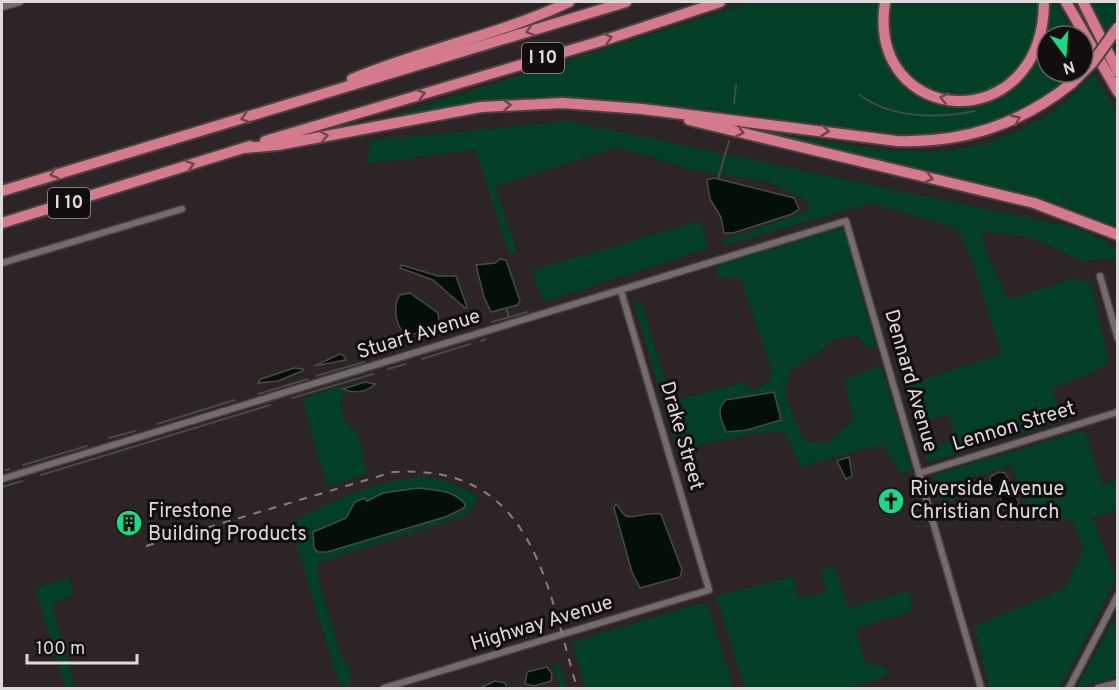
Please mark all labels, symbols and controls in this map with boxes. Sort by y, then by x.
one-way arrow [525,24,536,36]
north arrow [1035,24,1095,84]
one-way arrow [602,33,613,46]
road number: I 10 [522,43,564,73]
text: N [1060,55,1077,78]
one-way arrow [415,89,426,101]
one-way arrow [939,93,949,106]
one-way arrow [502,98,511,111]
one-way arrow [240,111,251,123]
one-way arrow [1009,115,1020,127]
one-way arrow [734,125,744,138]
one-way arrow [820,125,829,137]
one-way arrow [318,130,328,143]
one-way arrow [185,159,195,172]
one-way arrow [49,167,60,180]
one-way arrow [924,171,934,184]
road number: I 10 [48,188,90,218]
street label: Stuart Avenue [354,304,484,366]
street label: Dennard Avenue [877,307,943,455]
street label: Drake Street [653,379,709,493]
street label: Lennon Street [949,396,1079,458]
place label: Riverside Avenue Christian Church [910,477,1064,526]
church icon: Riverside Avenue Christian Church [876,486,906,516]
place label: Firestone Building Products [148,499,307,548]
building icon: Firestone Building Products [114,508,144,538]
street label: Highway Avenue [468,590,616,658]
scale bar [27,627,136,665]
text: 100 m [36,638,85,661]

